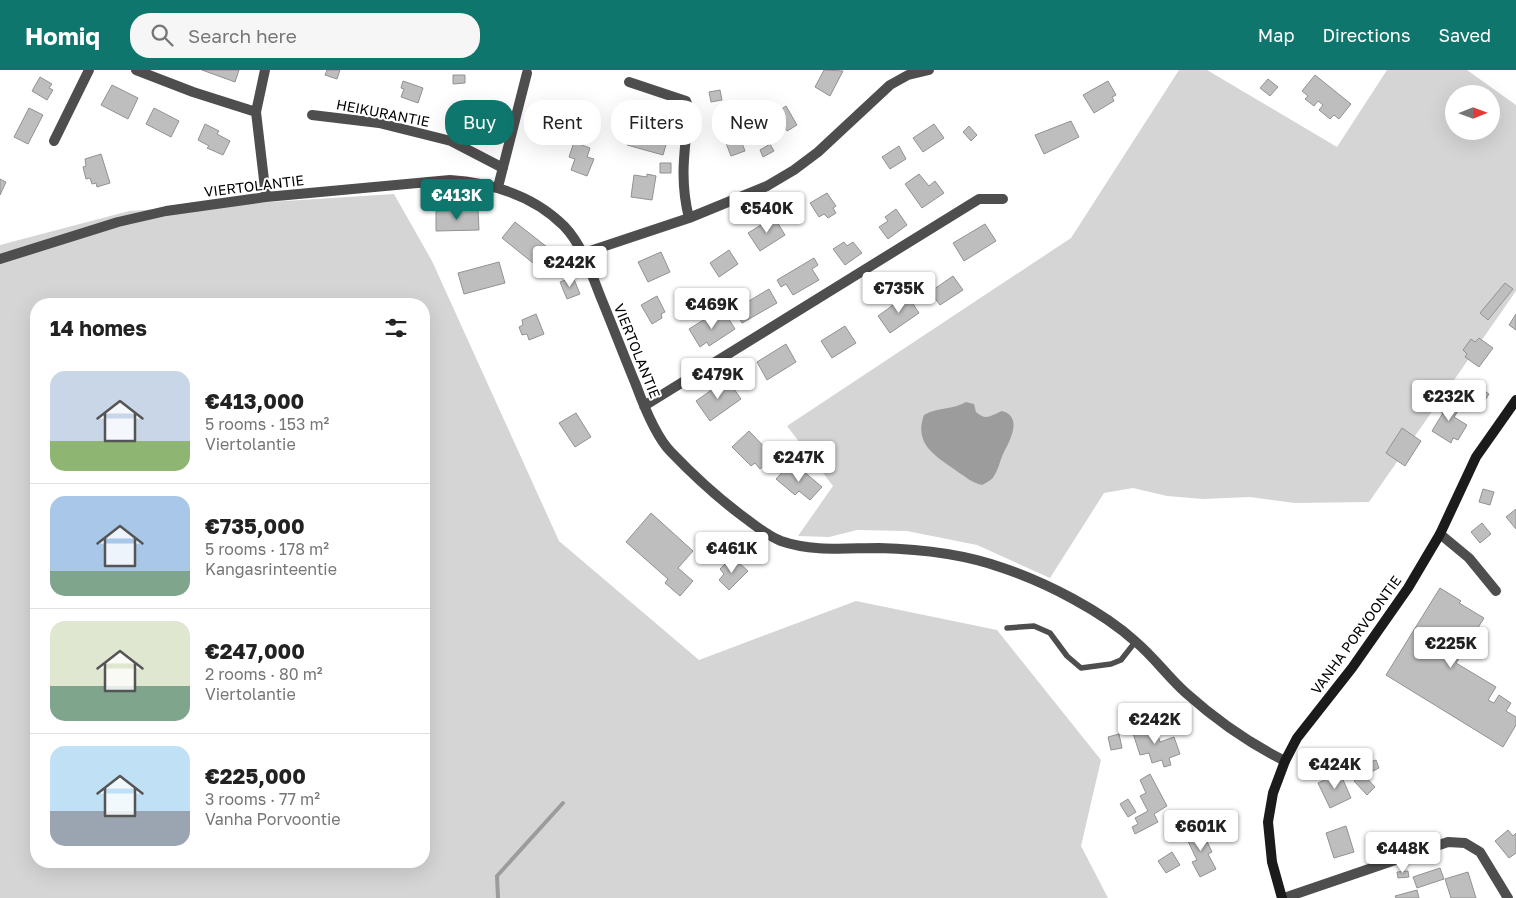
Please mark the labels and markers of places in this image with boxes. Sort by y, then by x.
pin: €413K [422,178,492,221]
pin: €540K [732,191,802,234]
pin: €242K [535,246,605,288]
pin: €735K [864,272,934,314]
pin: €469K [677,288,747,330]
pin: €479K [683,358,753,400]
pin: €232K [1414,380,1484,422]
pin: €247K [764,440,834,483]
pin: €461K [697,532,767,574]
pin: €225K [1416,626,1486,669]
pin: €242K [1120,702,1190,745]
pin: €424K [1300,748,1370,790]
pin: €601K [1166,810,1236,852]
pin: €448K [1368,832,1438,874]

